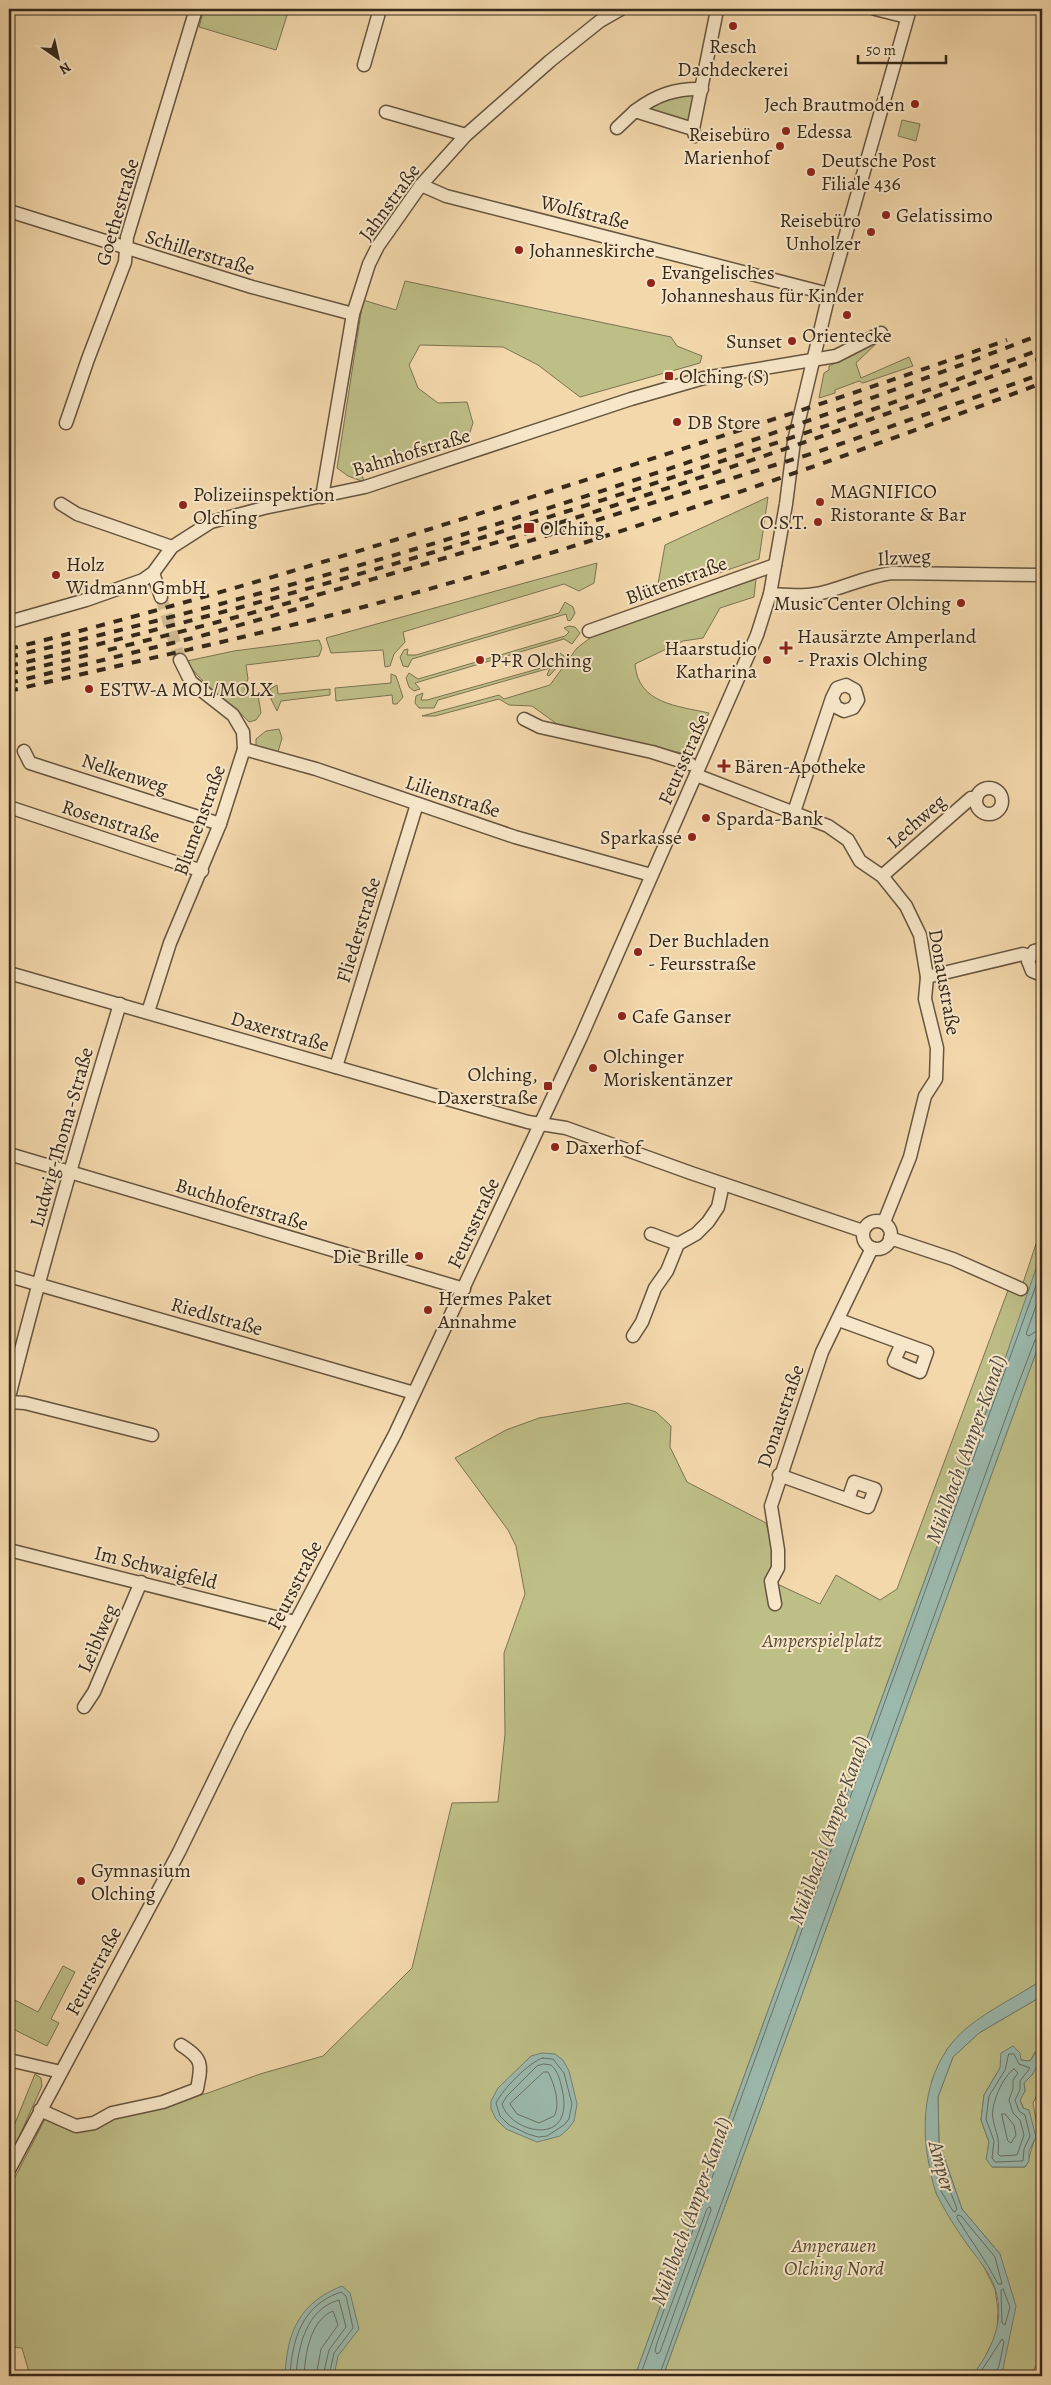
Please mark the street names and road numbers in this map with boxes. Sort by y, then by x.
street label: Goethestraße [89,155,146,269]
street label: Jahnstraße [352,158,427,246]
street label: Wolfstraße [537,188,632,237]
street label: Schillerstraße [142,223,258,282]
street label: Bahnhofstraße [349,422,474,483]
street label: Ilzweg [876,543,932,572]
street label: Blütenstraße [622,550,731,611]
street label: Feursstraße [651,709,716,809]
street label: Nelkenweg [78,747,172,800]
street label: Blumenstraße [167,761,232,879]
street label: Lilienstraße [402,768,504,825]
street label: Lechweg [881,788,952,855]
street label: Rosenstraße [58,793,163,850]
street label: Fliederstraße [330,874,387,986]
street label: Donaustraße [922,927,967,1037]
street label: Daxerstraße [227,1005,332,1058]
street label: Ludwig-Thoma-Straße [23,1044,100,1230]
street label: Buchhoferstraße [172,1171,312,1238]
street label: Feursstraße [441,1174,506,1273]
street label: Riedlstraße [168,1290,266,1342]
street label: Donaustraße [750,1361,811,1471]
street label: Feursstraße [260,1536,329,1635]
street label: Im Schwaigfeld [91,1539,221,1596]
street label: Leiblweg [71,1600,124,1677]
street label: Feursstraße [59,1922,128,2020]

